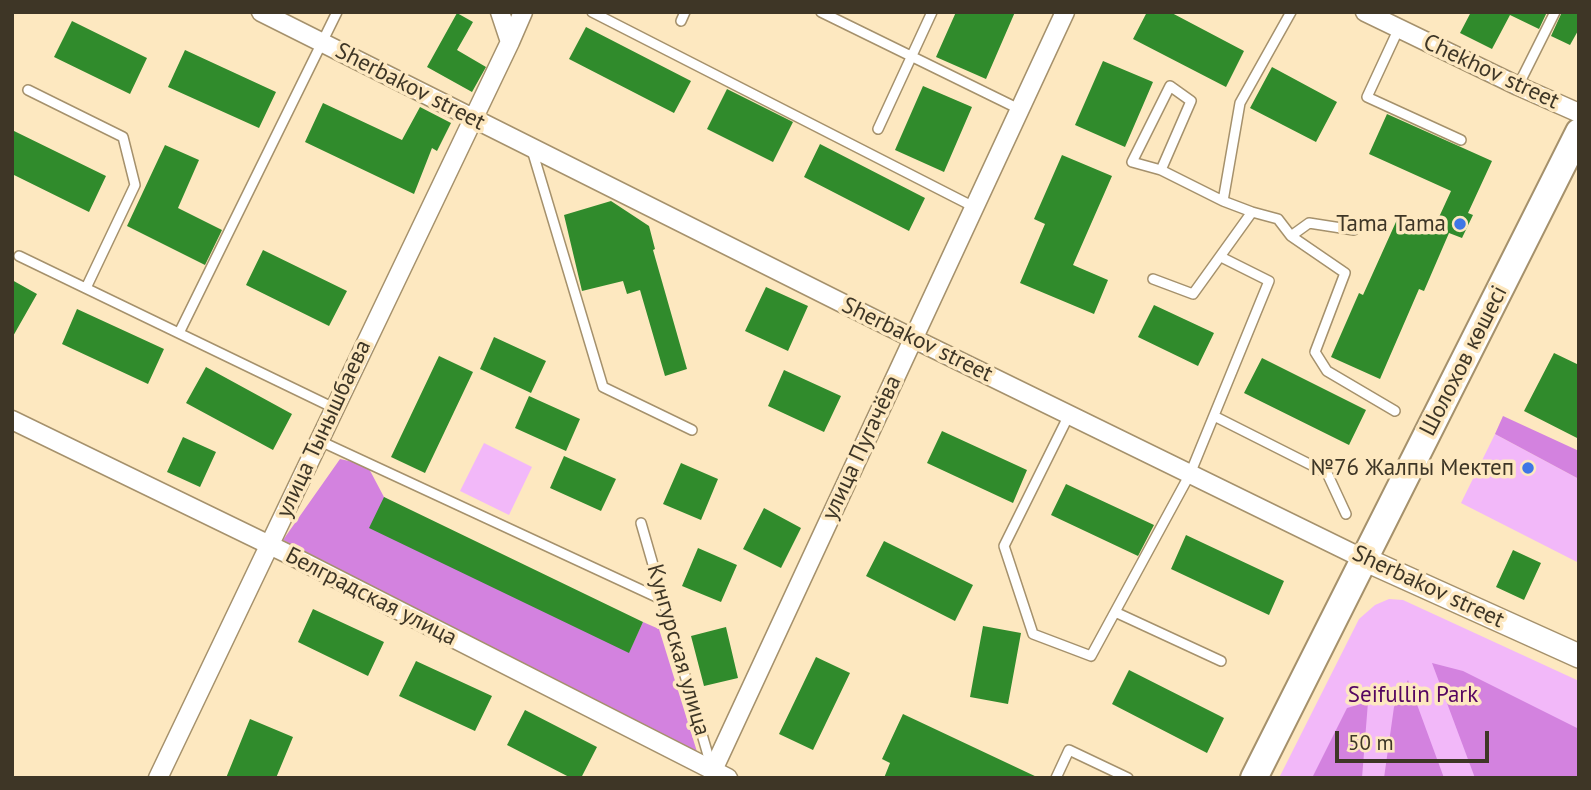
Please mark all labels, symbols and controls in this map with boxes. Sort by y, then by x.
street label: Chekhov street [1419,29,1563,115]
street label: Sherbakov street [331,37,489,137]
place label: Tama Tama [1336,210,1446,238]
marker: Tama Tama [1452,216,1468,232]
street label: Шолохов көшесі [1414,281,1514,441]
street label: Sherbakov street [837,292,997,388]
street label: улица Тынышбаева [271,336,377,522]
street label: улица Пугачёва [816,371,908,525]
place label: №76 Жалпы Мектеп [1310,454,1514,482]
marker: №76 Жалпы Мектеп [1520,460,1536,476]
street label: Sherbakov street [1348,540,1508,634]
street label: Белградская улица [281,542,461,652]
street label: Кунгурская улица [640,561,716,739]
park label: Seifullin Park [1348,681,1478,709]
scale bar [1339,716,1493,760]
text: 50 m [1348,729,1394,756]

